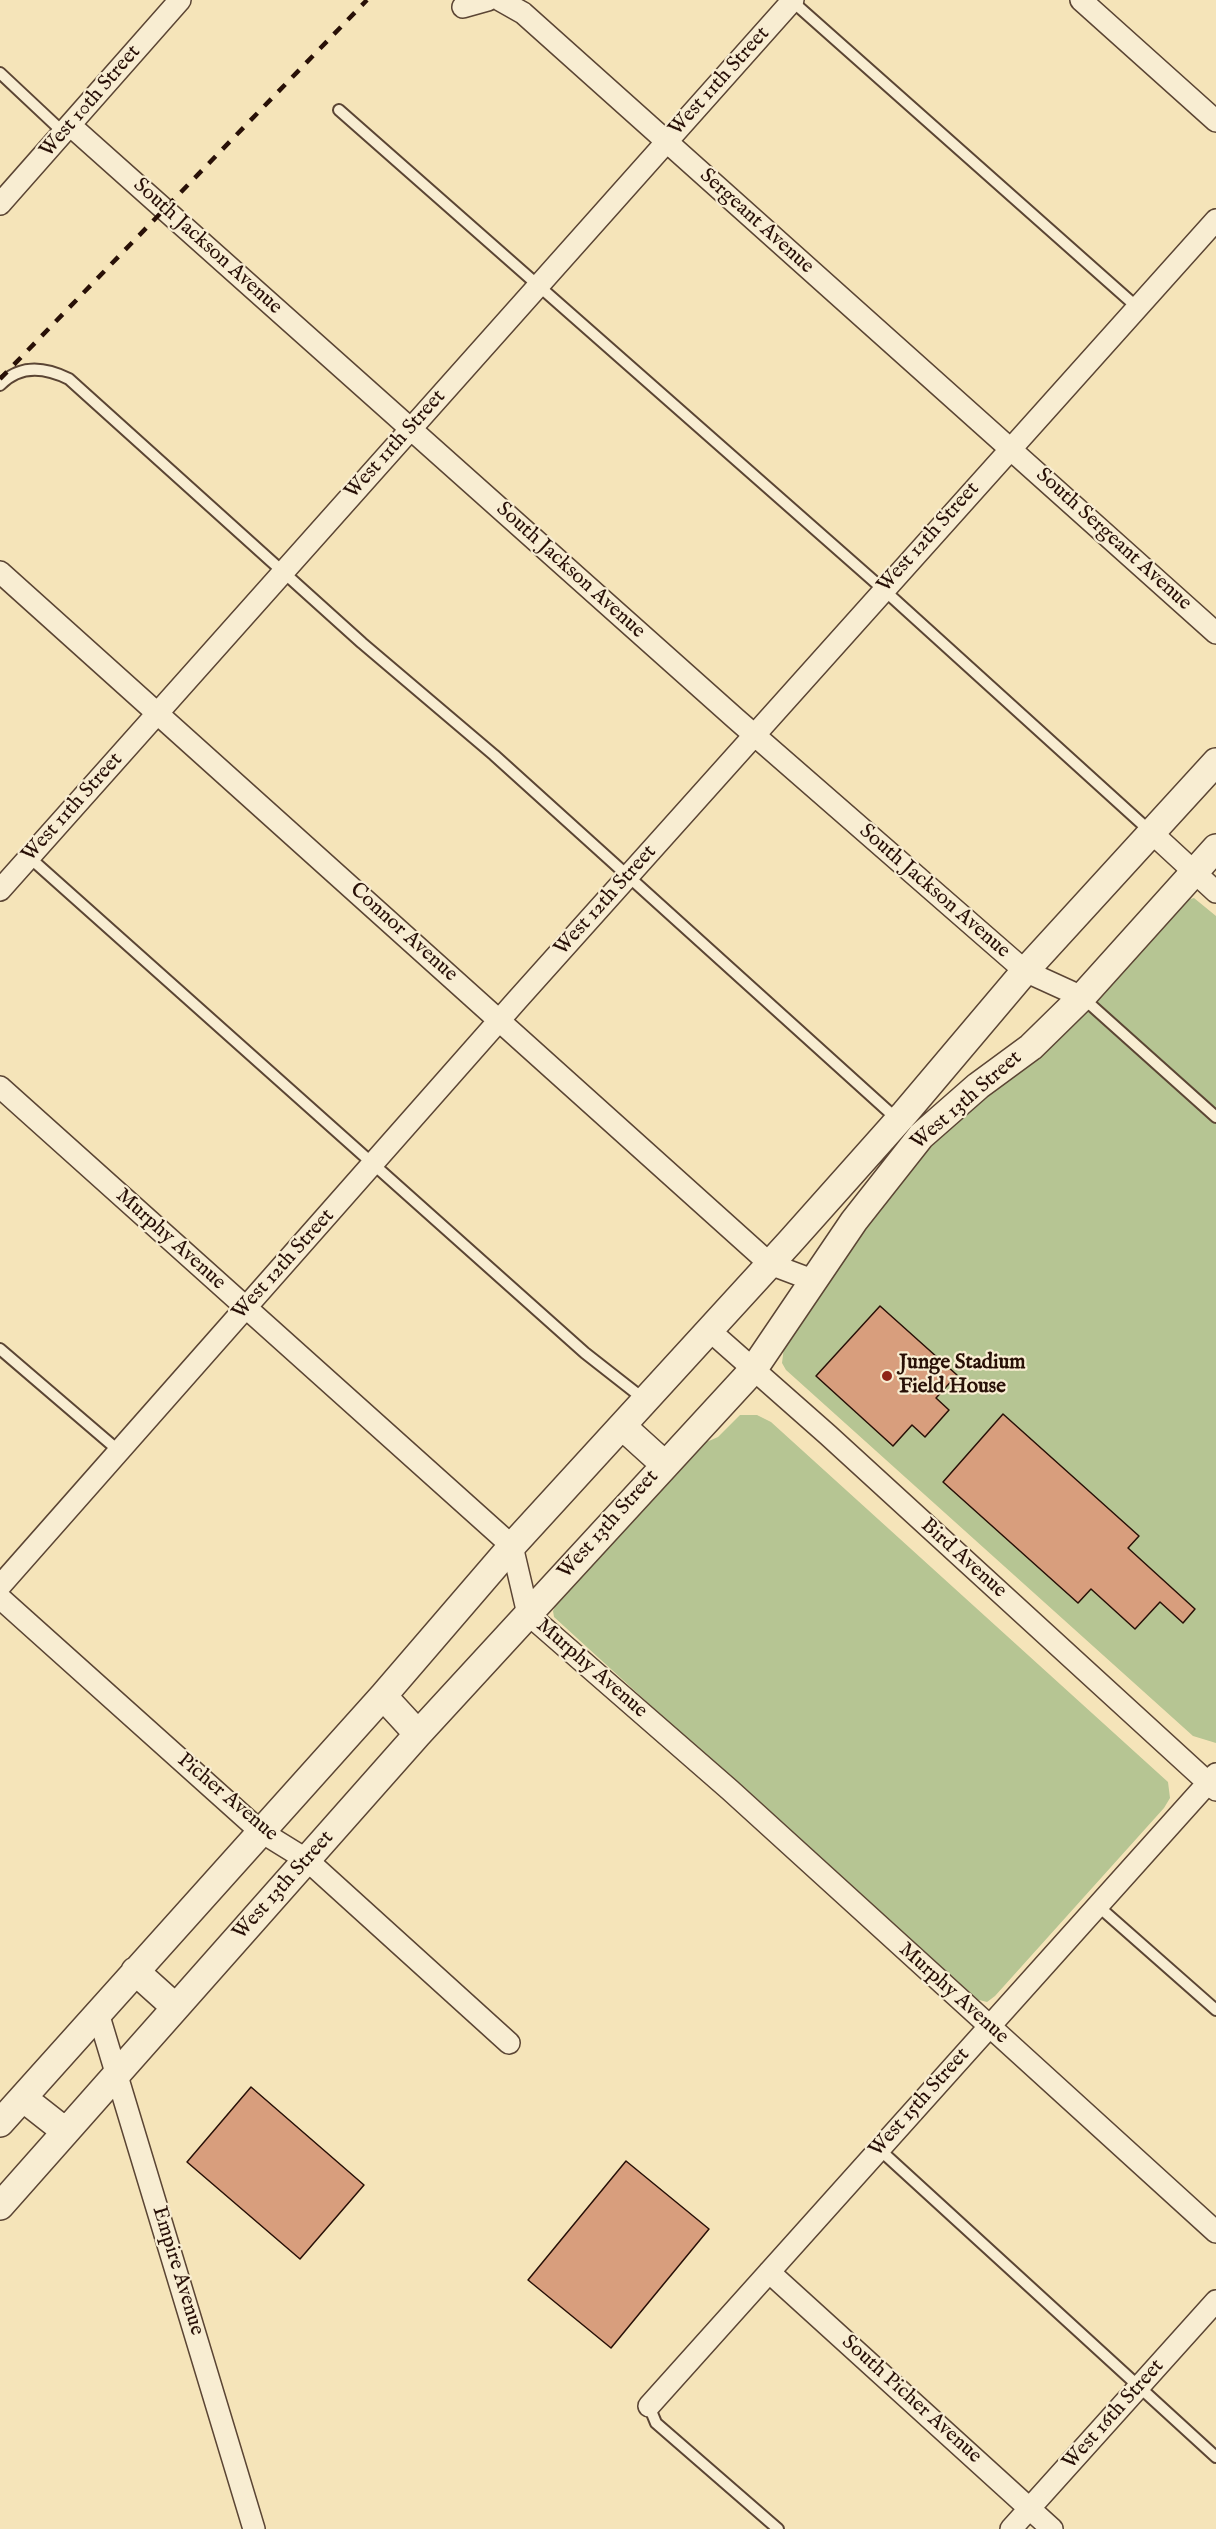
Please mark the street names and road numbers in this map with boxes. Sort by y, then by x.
street label: West 11th Street [664,22,776,142]
street label: West 10th Street [35,41,147,163]
street label: Sergeant Avenue [694,164,818,280]
street label: South Jackson Avenue [127,173,287,321]
street label: West 11th Street [340,385,452,505]
street label: South Sergeant Avenue [1030,463,1196,617]
street label: West 12th Street [873,477,985,599]
street label: South Jackson Avenue [490,497,650,645]
street label: West 11th Street [17,748,129,868]
street label: South Jackson Avenue [853,820,1015,964]
street label: West 12th Street [550,840,662,962]
street label: Connor Avenue [344,878,462,988]
street label: West 13th Street [906,1046,1028,1156]
street label: Murphy Avenue [110,1184,230,1296]
street label: West 12th Street [228,1204,340,1326]
street label: West 13th Street [553,1465,665,1585]
street label: Bird Avenue [915,1514,1011,1604]
street label: Murphy Avenue [530,1614,652,1724]
street label: Picher Avenue [171,1749,283,1847]
street label: West 13th Street [228,1826,340,1946]
street label: Murphy Avenue [893,1938,1013,2050]
street label: West 15th Street [864,2043,976,2163]
street label: Empire Avenue [145,2203,209,2339]
street label: South Picher Avenue [836,2330,986,2470]
street label: West 16th Street [1058,2355,1170,2475]

